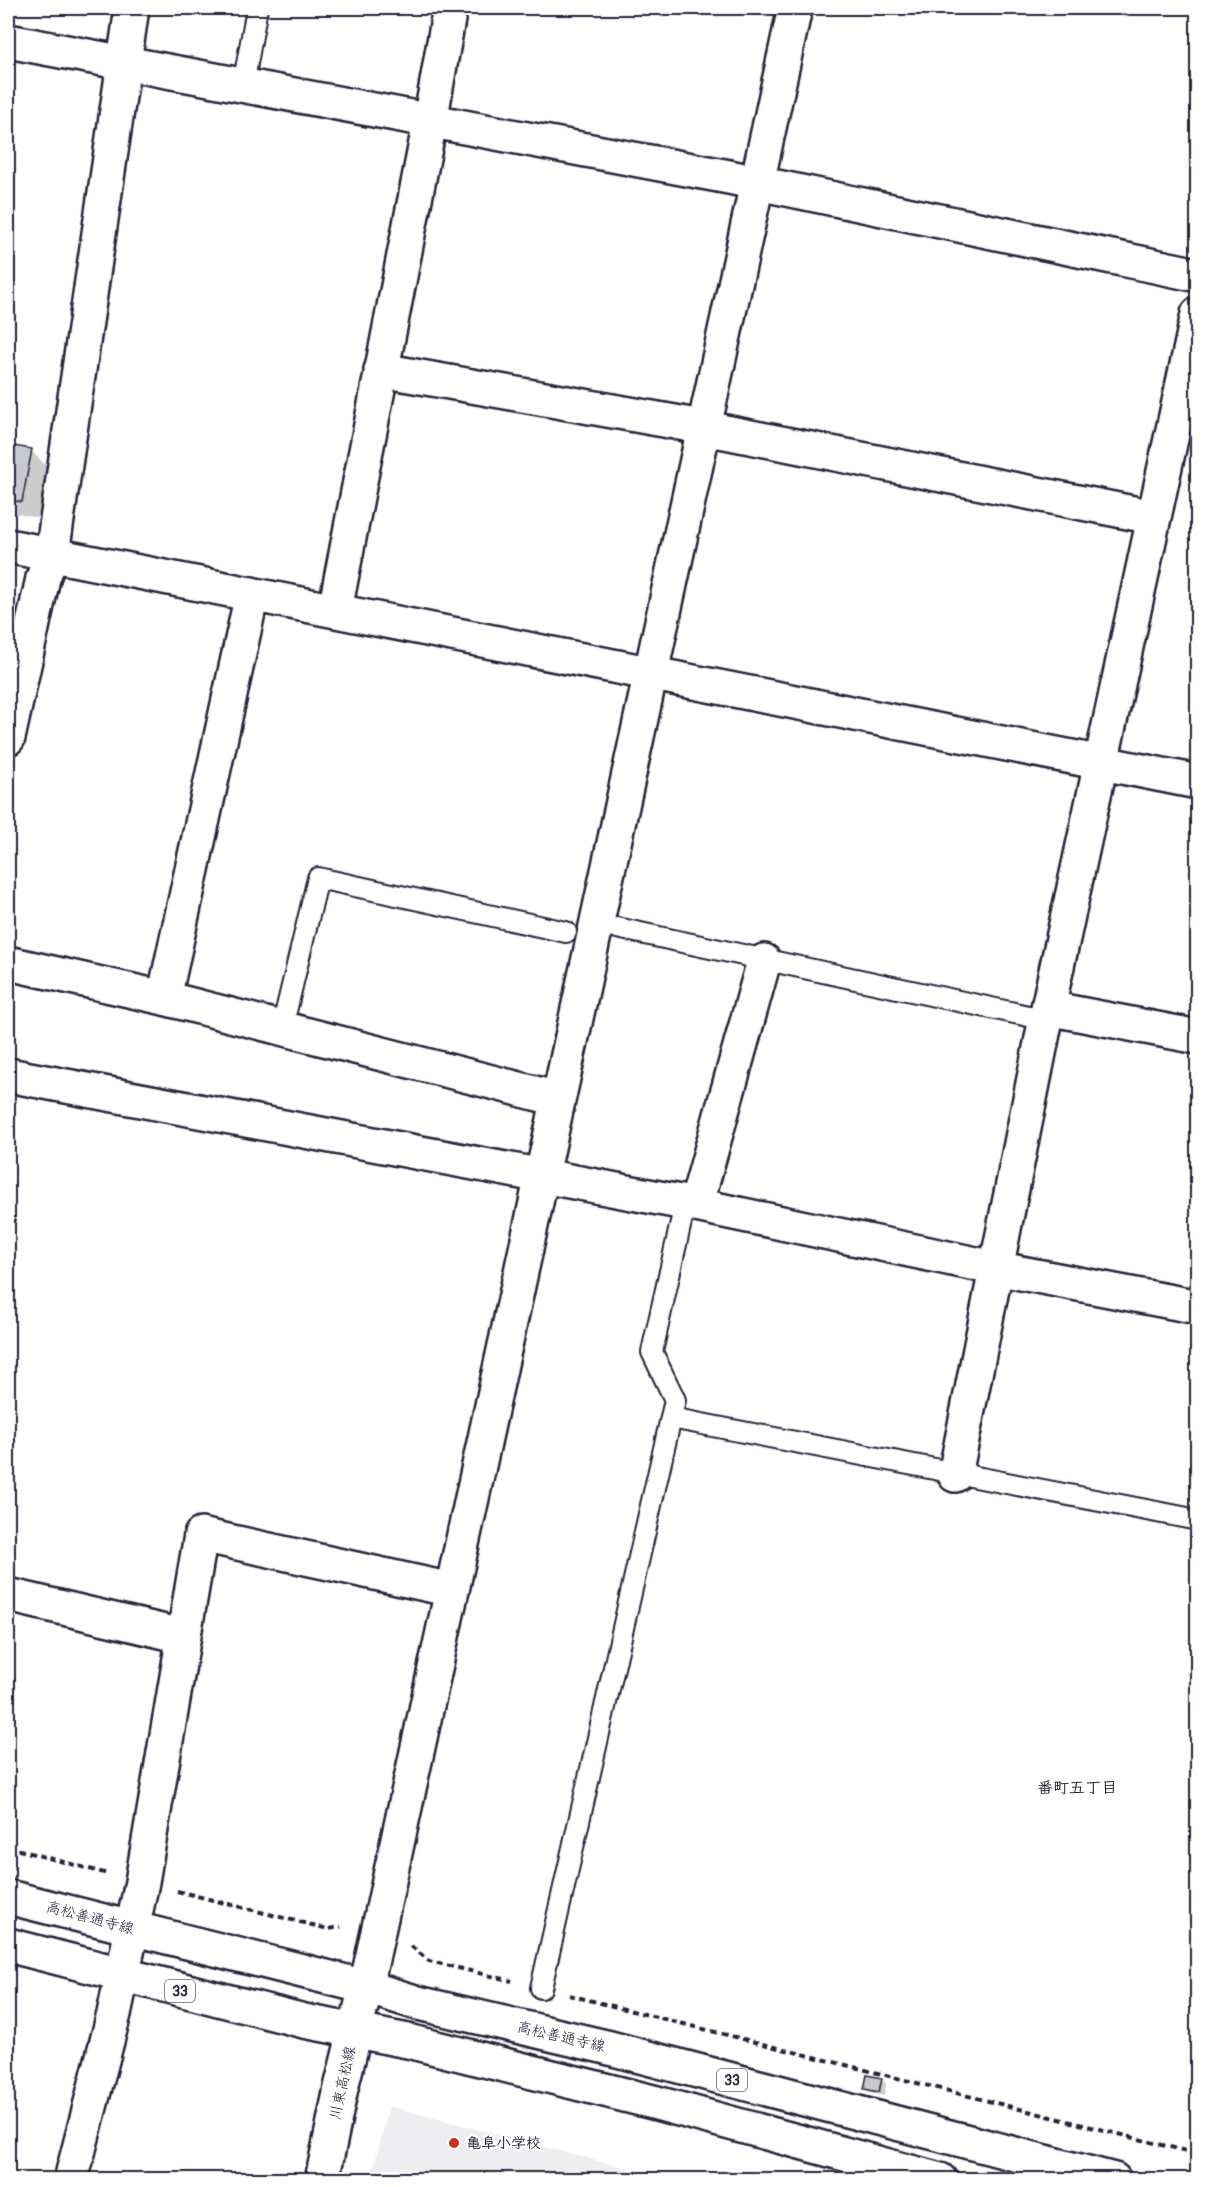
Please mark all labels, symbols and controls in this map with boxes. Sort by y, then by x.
district label: 番町五丁目 [1037,1778,1117,1798]
street label: 高松善通寺線 [44,1897,136,1939]
road number: 33 [165,1980,195,2002]
street label: 高松善通寺線 [515,2018,607,2056]
street label: 川東高松線 [326,2044,360,2122]
road number: 33 [717,2069,747,2091]
place label: 亀阜小学校 [466,2134,541,2153]
marker: 亀阜小学校 [447,2136,461,2150]

